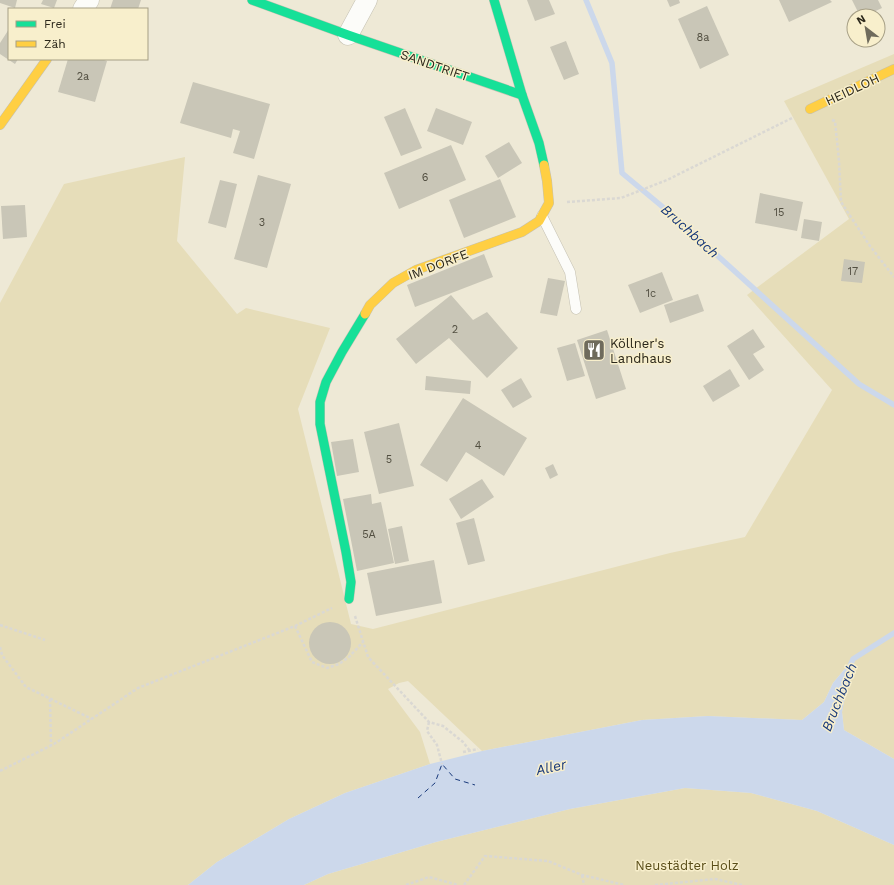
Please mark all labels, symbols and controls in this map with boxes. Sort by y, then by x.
legend [8,8,148,60]
north arrow [846,8,886,48]
text: N [854,12,868,28]
text: Frei [44,17,66,31]
house number: 8a [696,31,710,44]
text: Zäh [44,37,66,51]
street label: SANDTRIFT [399,47,471,84]
house number: 2a [77,70,89,83]
street label: HEIDLOH [823,70,882,108]
house number: 6 [422,171,429,184]
water label: Bruchbach [658,201,722,261]
house number: 15 [774,206,784,219]
house number: 3 [259,216,265,229]
street label: IM DORFE [406,246,470,283]
house number: 17 [848,265,858,278]
house number: 1c [646,287,656,300]
house number: 2 [452,323,458,336]
place label: Köllner's Landhaus [610,336,672,366]
restaurant icon: Köllner's Landhaus [581,337,607,363]
house number: 4 [475,439,482,452]
house number: 5 [386,453,392,466]
house number: 5A [362,528,376,541]
water label: Bruchbach [818,661,860,733]
water label: Aller [533,756,568,778]
park label: Neustädter Holz [635,858,739,873]

